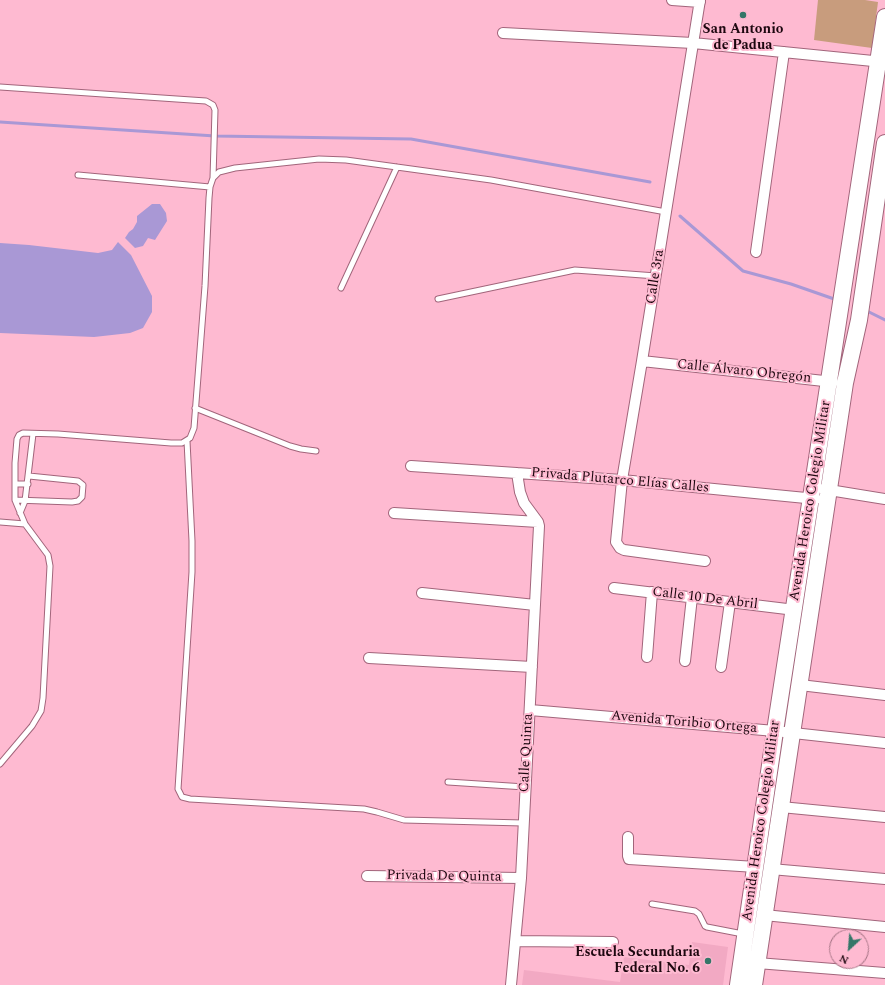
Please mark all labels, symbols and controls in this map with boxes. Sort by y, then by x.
marker: San Antonio de Padua [738,10,748,20]
place label: San Antonio de Padua [703,22,783,54]
street label: Calle 3ra [643,249,669,305]
street label: Calle Álvaro Obregón [676,357,812,387]
street label: Avenida Heroico Colegio Militar [787,400,835,602]
street label: Privada Plutarco Elías Calles [530,465,710,497]
street label: Calle 10 De Abril [651,584,759,614]
street label: Avenida Toribio Ortega [610,708,758,738]
street label: Calle Quinta [517,713,537,793]
street label: Avenida Heroico Colegio Militar [740,719,784,923]
street label: Privada De Quinta [386,868,502,886]
north arrow [829,929,869,969]
place label: Escuela Secundaria Federal No. 6 [575,945,700,978]
text: N [836,950,852,969]
marker: Escuela Secundaria Federal No. 6 [703,956,713,966]

